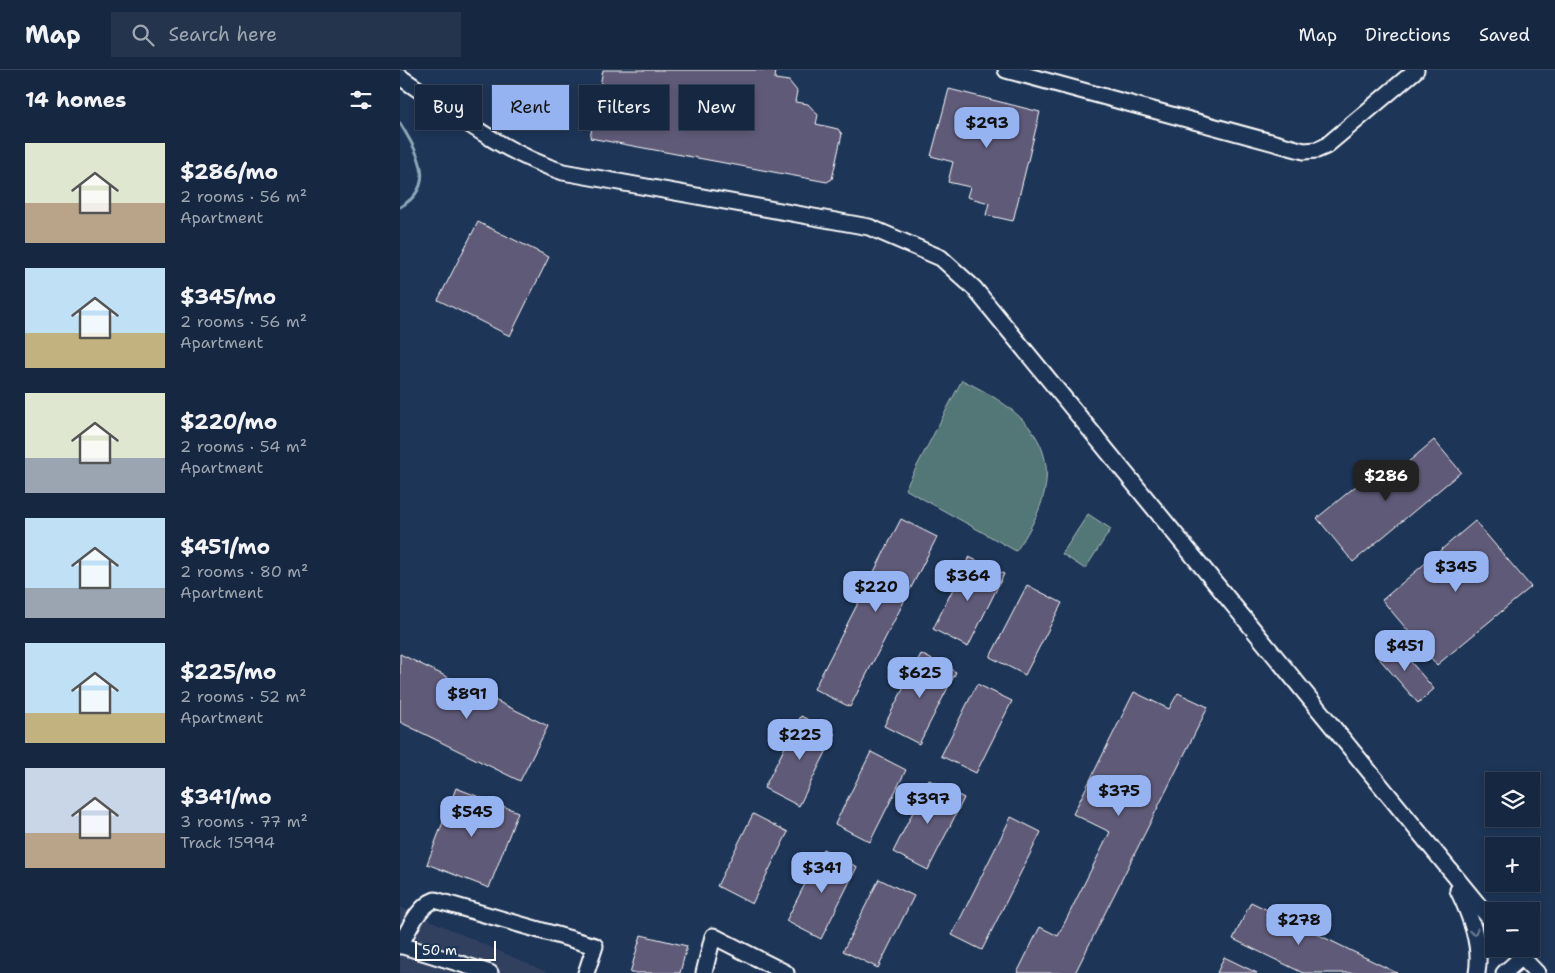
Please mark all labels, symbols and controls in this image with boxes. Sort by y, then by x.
search box [111,12,461,57]
text: Map [25,19,81,51]
icon: search [129,21,157,49]
text: Search here [169,22,277,47]
text: Map [1299,23,1337,47]
text: Directions [1365,23,1451,47]
text: Saved [1479,23,1530,47]
chip: Buy [415,85,482,130]
chip: Rent [492,85,569,130]
chip: Filters [579,85,669,130]
chip: New [679,85,754,130]
text: 14 homes [25,86,126,114]
icon: filters [347,86,375,114]
pin: $293 [957,106,1017,149]
text: $293 [965,112,1009,133]
text: $286/mo [180,158,278,186]
icon: home [65,163,125,223]
text: 2 rooms · 56 m² [180,186,307,207]
text: Apartment [180,207,263,228]
text: $345/mo [180,283,276,311]
icon: home [65,288,125,348]
text: 2 rooms · 56 m² [180,311,307,332]
text: Apartment [180,332,263,353]
text: $220/mo [180,408,277,436]
icon: home [65,413,125,473]
text: 2 rooms · 54 m² [180,436,307,457]
text: Apartment [180,457,263,478]
pin: $286 [1356,460,1416,502]
text: $286 [1364,465,1408,486]
text: $451/mo [180,533,270,561]
icon: home [65,538,125,598]
pin: $345 [1426,550,1486,593]
text: $345 [1435,556,1477,577]
pin: $364 [938,560,998,602]
text: 2 rooms · 80 m² [180,561,308,582]
text: $364 [946,565,990,586]
pin: $220 [846,570,906,613]
text: $220 [854,576,898,597]
text: Apartment [180,582,263,603]
pin: $451 [1375,630,1435,672]
text: $451 [1386,635,1424,656]
pin: $625 [890,656,950,699]
text: $225/mo [180,658,276,686]
text: $625 [899,662,941,683]
icon: home [65,663,125,723]
pin: $891 [437,678,497,720]
text: $891 [447,683,487,704]
text: 2 rooms · 52 m² [180,686,307,707]
text: Apartment [180,707,263,728]
pin: $225 [770,718,830,761]
text: $225 [779,724,821,745]
map controls [1485,772,1540,957]
button: layers [1485,772,1540,827]
pin: $375 [1089,774,1149,817]
text: $375 [1098,780,1140,801]
pin: $397 [898,782,958,825]
text: $341/mo [180,783,272,811]
icon: home [65,788,125,848]
text: $397 [906,788,950,809]
pin: $545 [442,796,502,838]
text: $545 [451,801,493,822]
text: 3 rooms · 77 m² [180,811,308,832]
text: Track 15994 [180,832,275,853]
button: + [1485,837,1540,892]
pin: $341 [792,852,852,894]
text: $341 [802,857,842,878]
button: − [1485,902,1540,957]
pin: $278 [1269,904,1329,946]
text: $278 [1277,909,1321,930]
one-way arrow [1468,928,1478,936]
scale bar [415,938,496,961]
text: 50 m [422,941,457,959]

